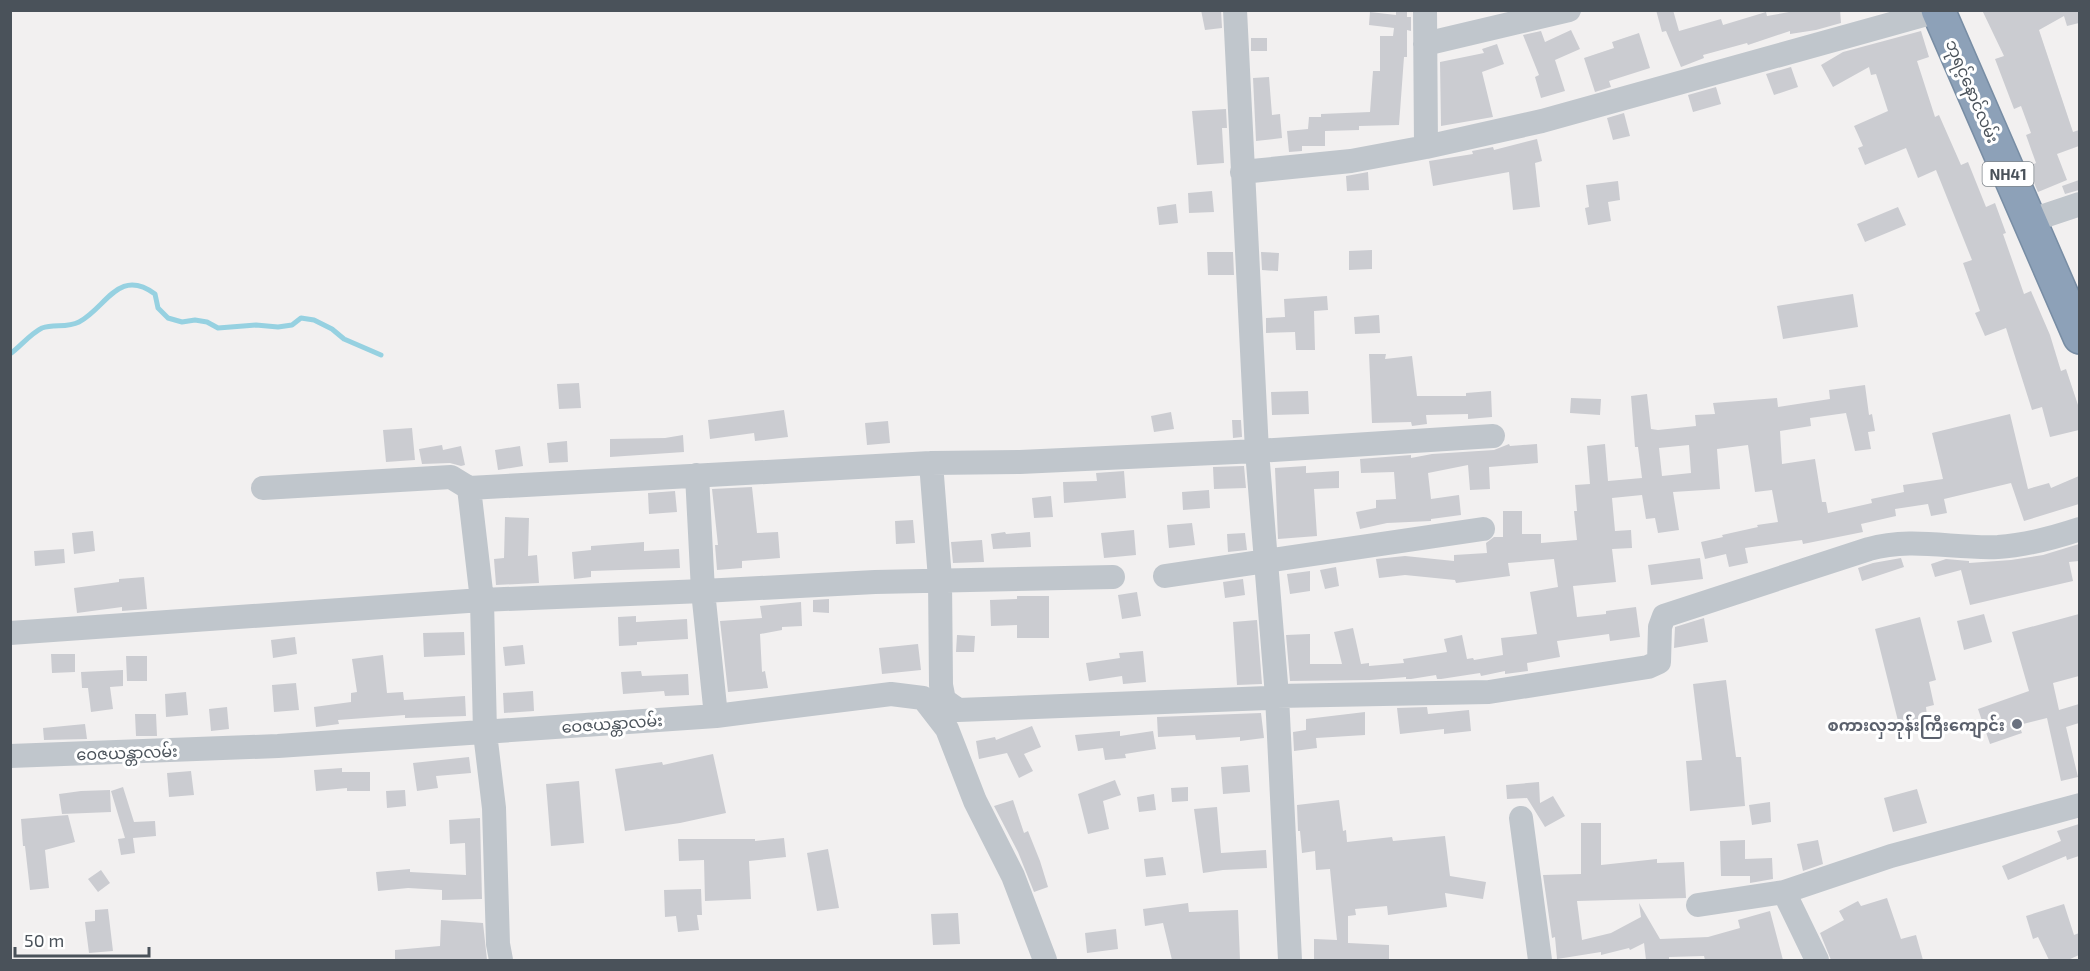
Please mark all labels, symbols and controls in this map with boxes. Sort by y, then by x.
street label: ဘုရင့်နောင်လမ်း [1937,36,2004,148]
road number: NH41 [1982,162,2034,186]
street label: ဝေဇယန္တာလမ်း [561,709,664,741]
place label: စကားလှဘုန်းကြီးကျောင်း [1828,714,2005,739]
marker: စကားလှဘုန်းကြီးကျောင်း [2010,717,2024,731]
street label: ဝေဇယန္တာလမ်း [76,740,178,768]
scale bar [15,920,148,958]
text: 50 m [24,929,64,951]

